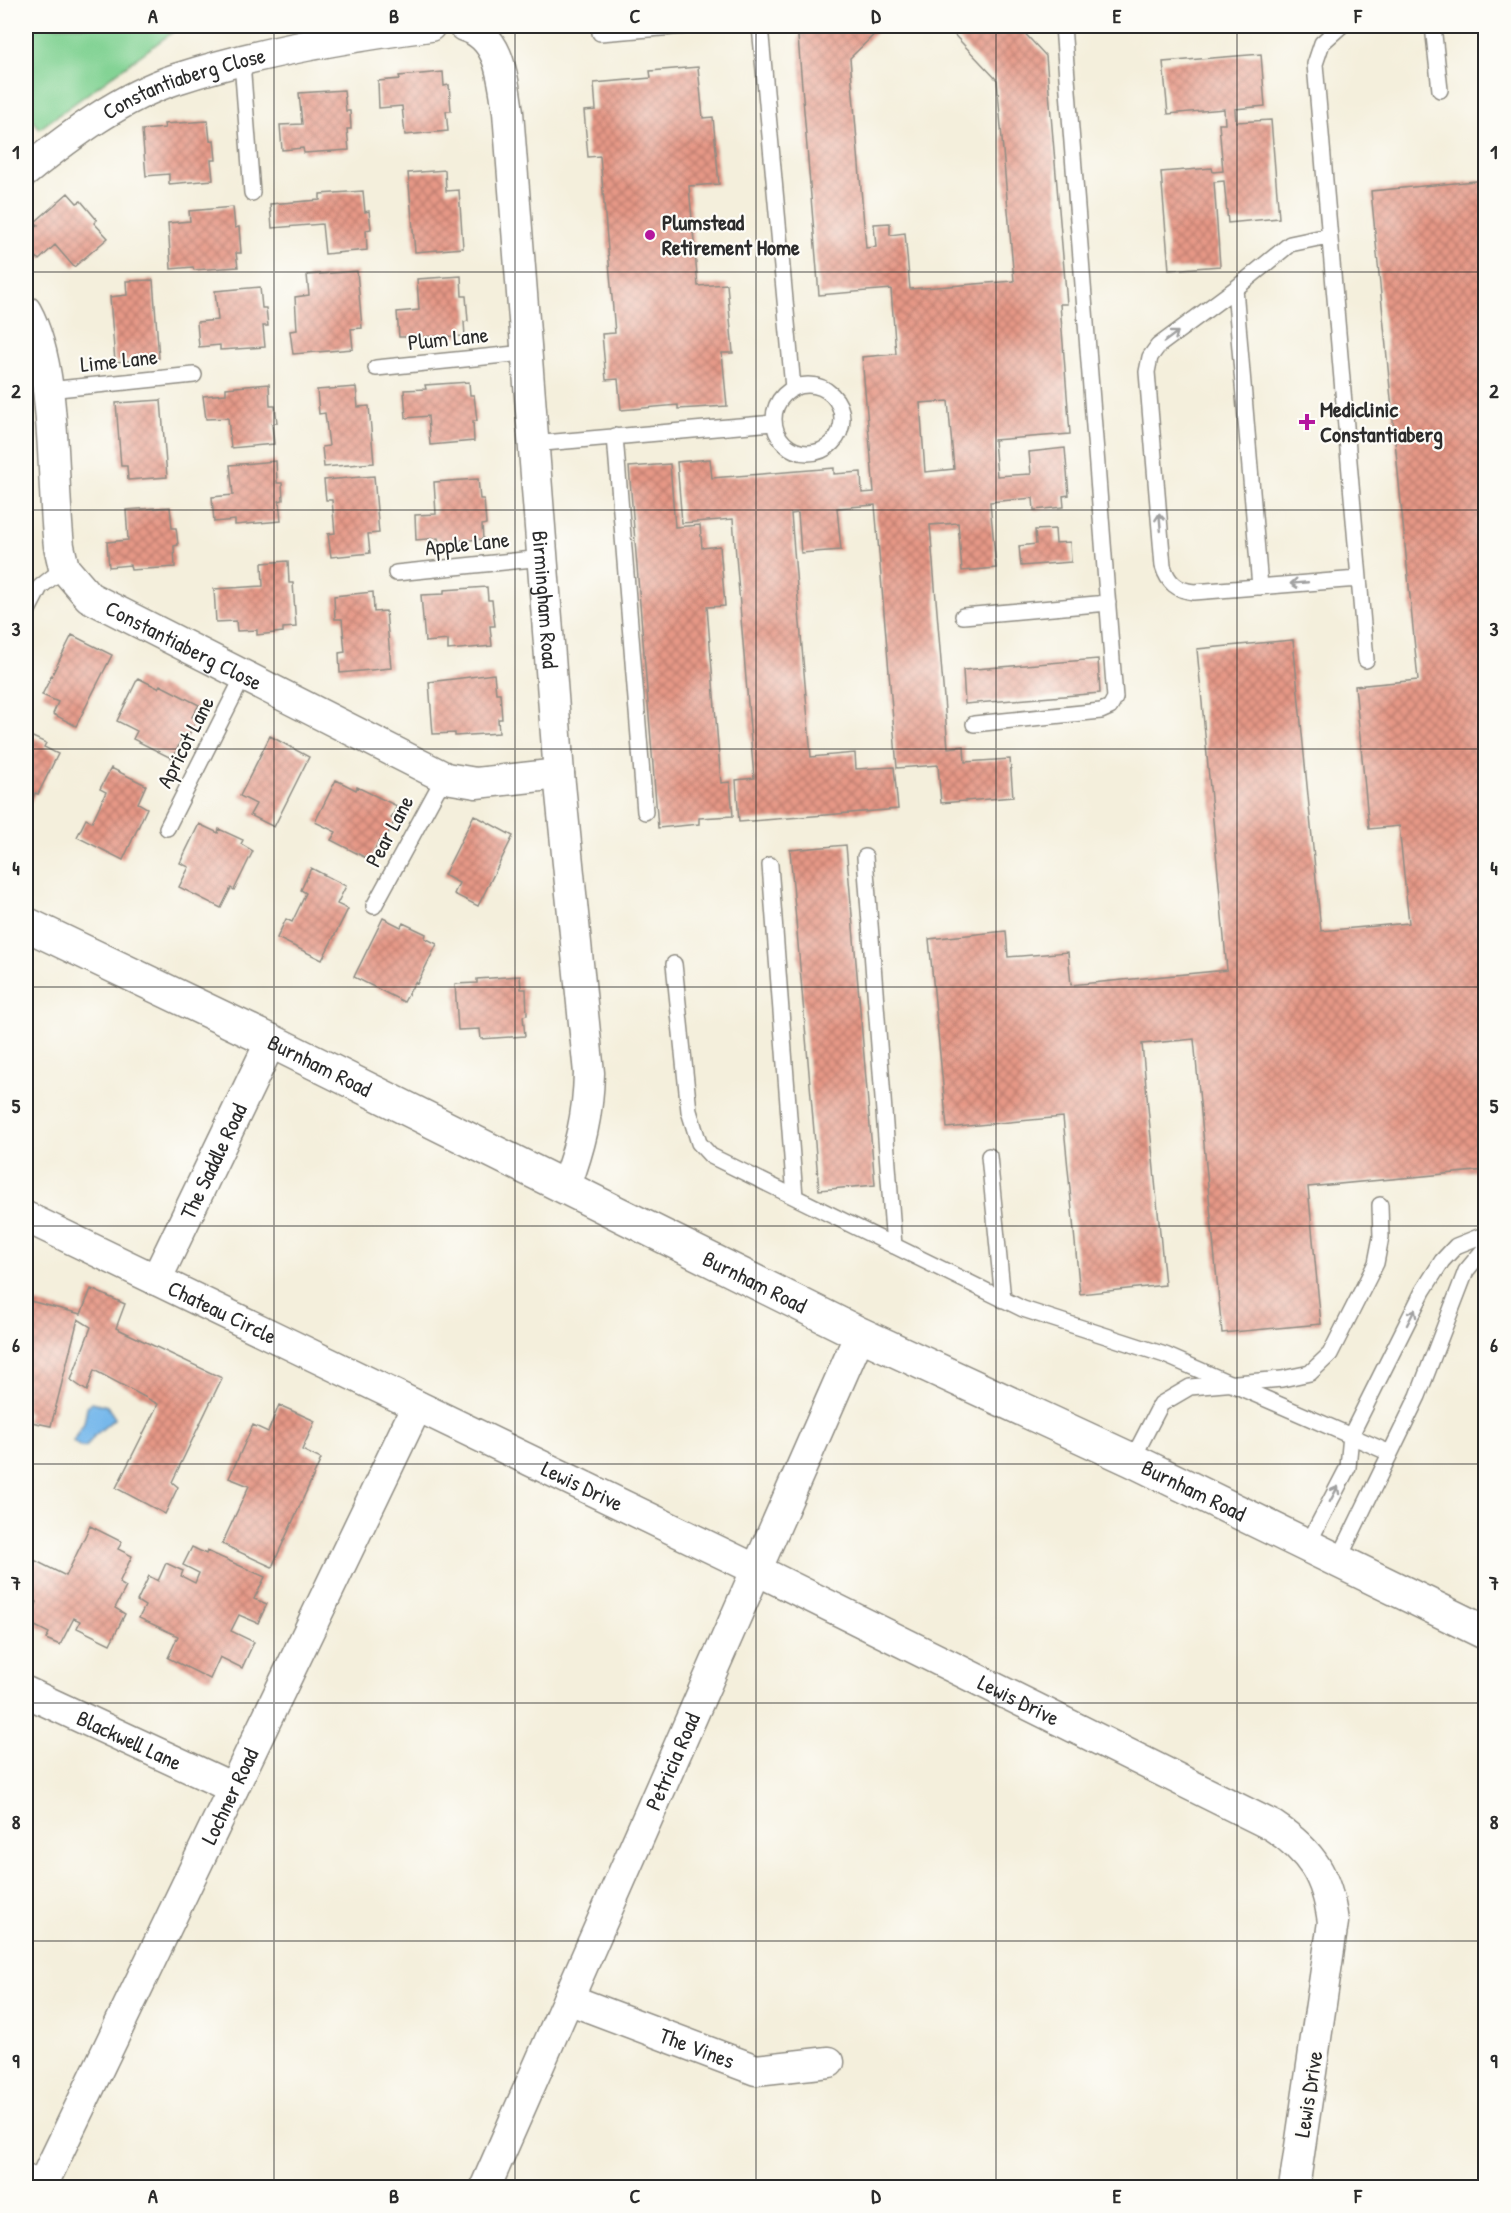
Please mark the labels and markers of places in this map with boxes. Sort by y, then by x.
place label: Plumstead Retirement Home [662,207,800,262]
marker: Plumstead Retirement Home [643,228,657,242]
place label: Mediclinic Constantiaberg [1320,394,1443,450]
marker: Mediclinic Constantiaberg [1298,413,1316,431]

